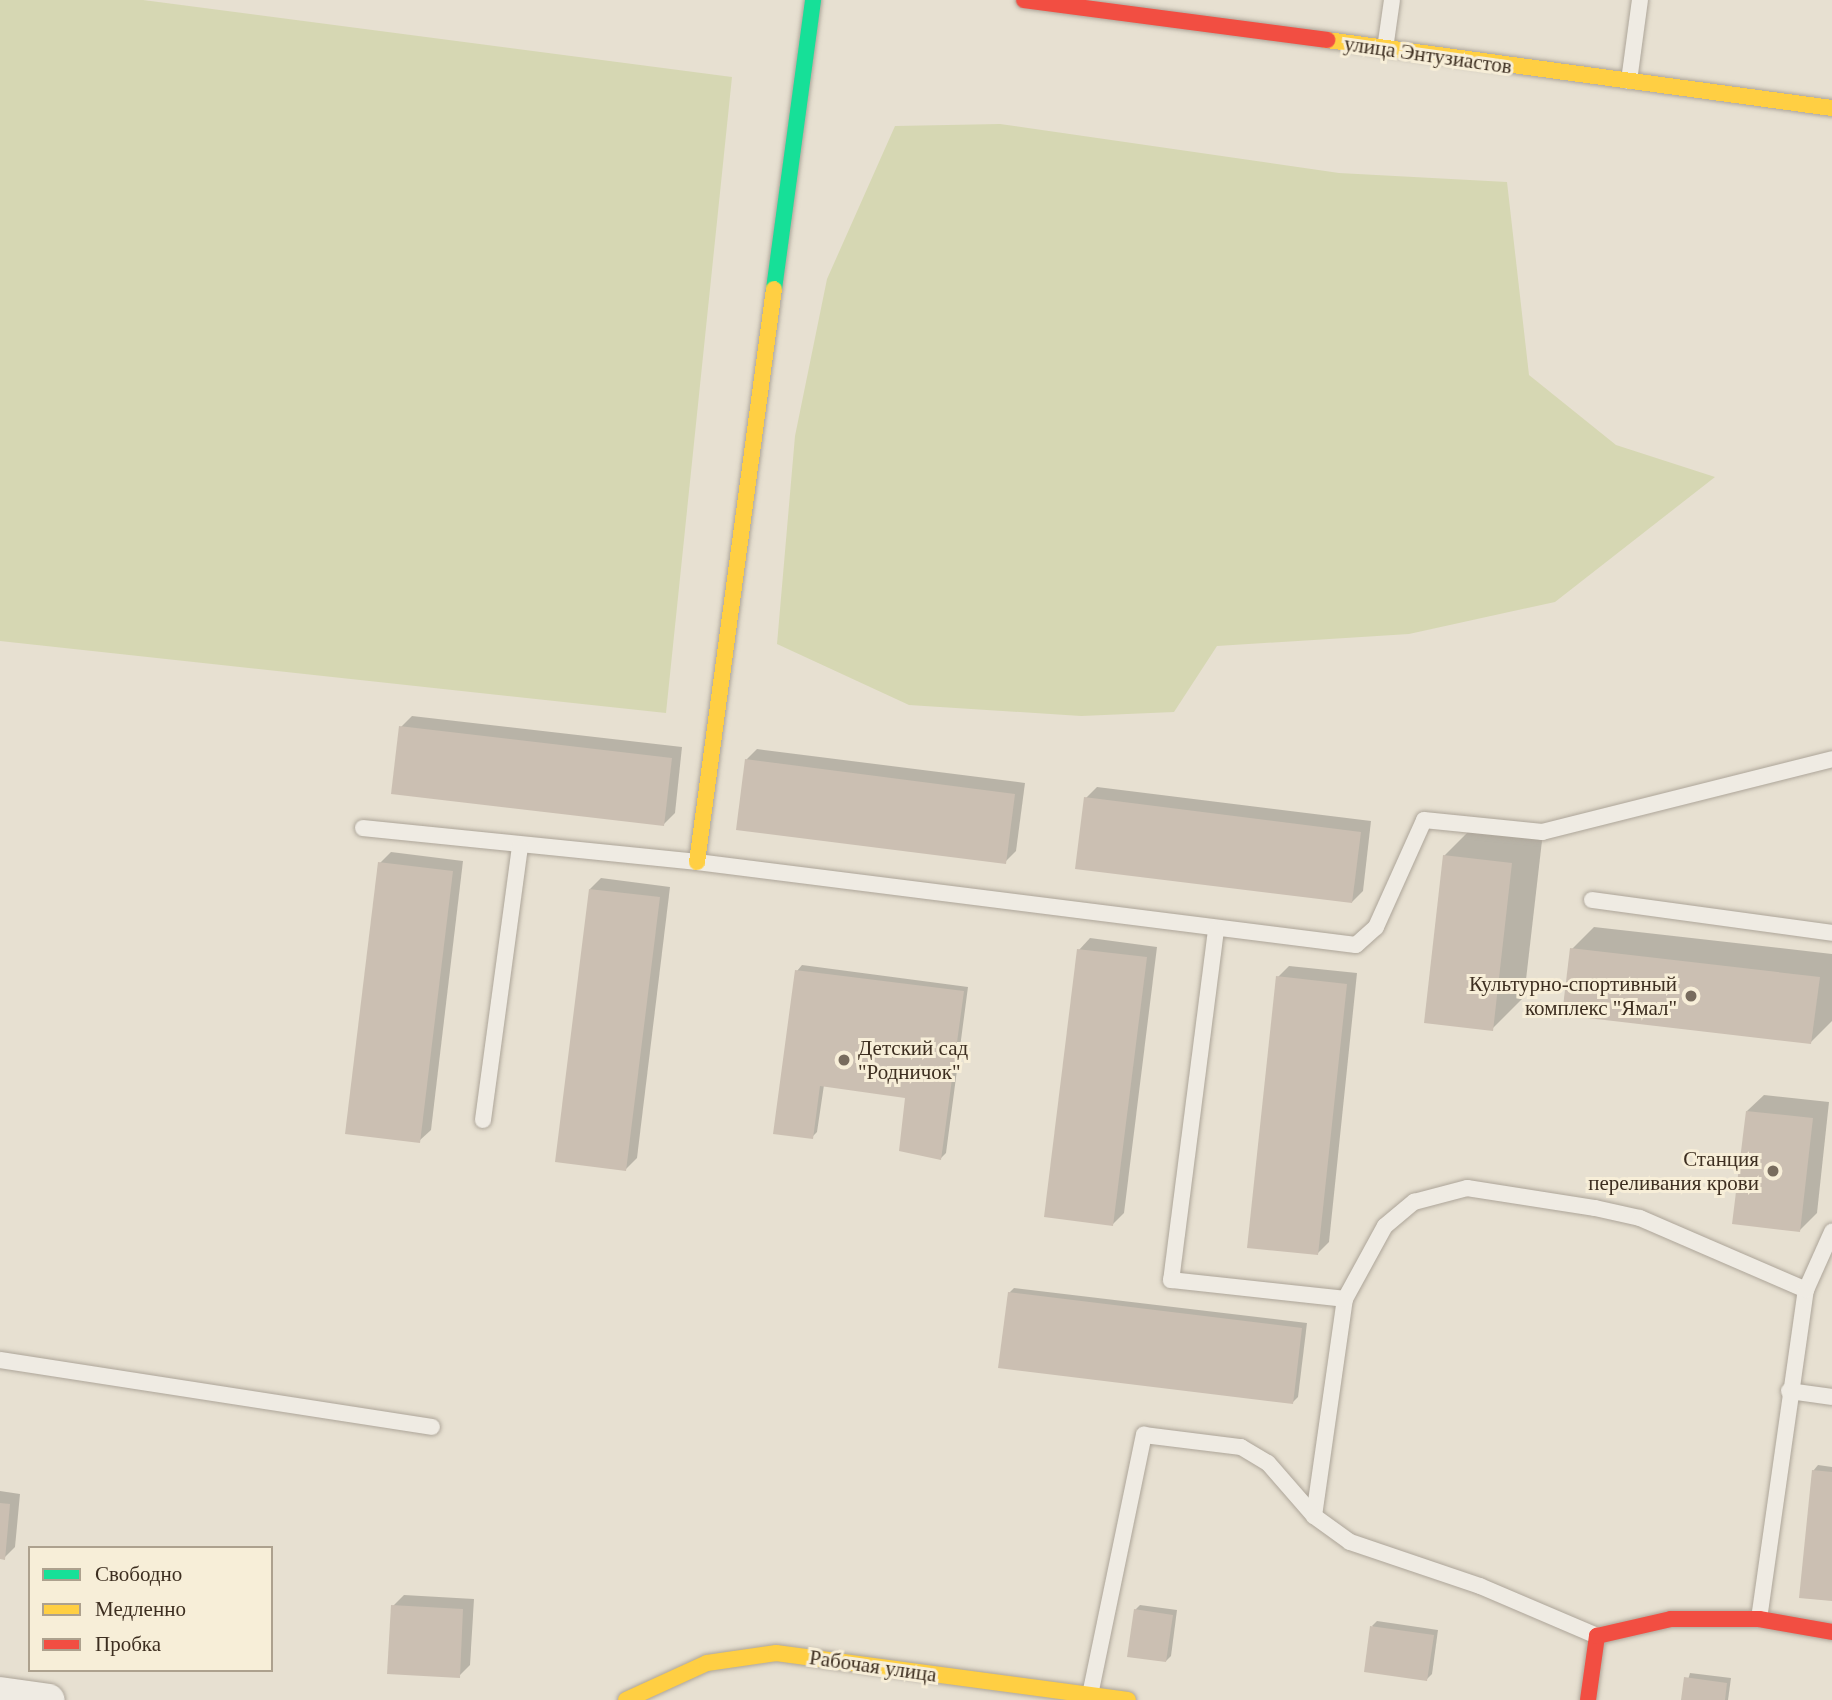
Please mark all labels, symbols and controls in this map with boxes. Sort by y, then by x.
street label: улица Энтузиастов [1343,31,1513,79]
place label: Культурно-спортивный комплекс "Ямал" [1469,971,1677,1021]
marker: Культурно-спортивный комплекс "Ямал" [1683,988,1699,1004]
place label: Детский сад "Родничок" [858,1035,968,1085]
marker: Детский сад "Родничок" [836,1052,852,1068]
place label: Станция переливания крови [1588,1146,1759,1196]
marker: Станция переливания крови [1765,1163,1781,1179]
legend [28,1546,273,1672]
text: Свободно [95,1562,182,1586]
text: Медленно [95,1597,186,1621]
text: Пробка [95,1632,161,1656]
street label: Рабочая улица [808,1645,938,1687]

